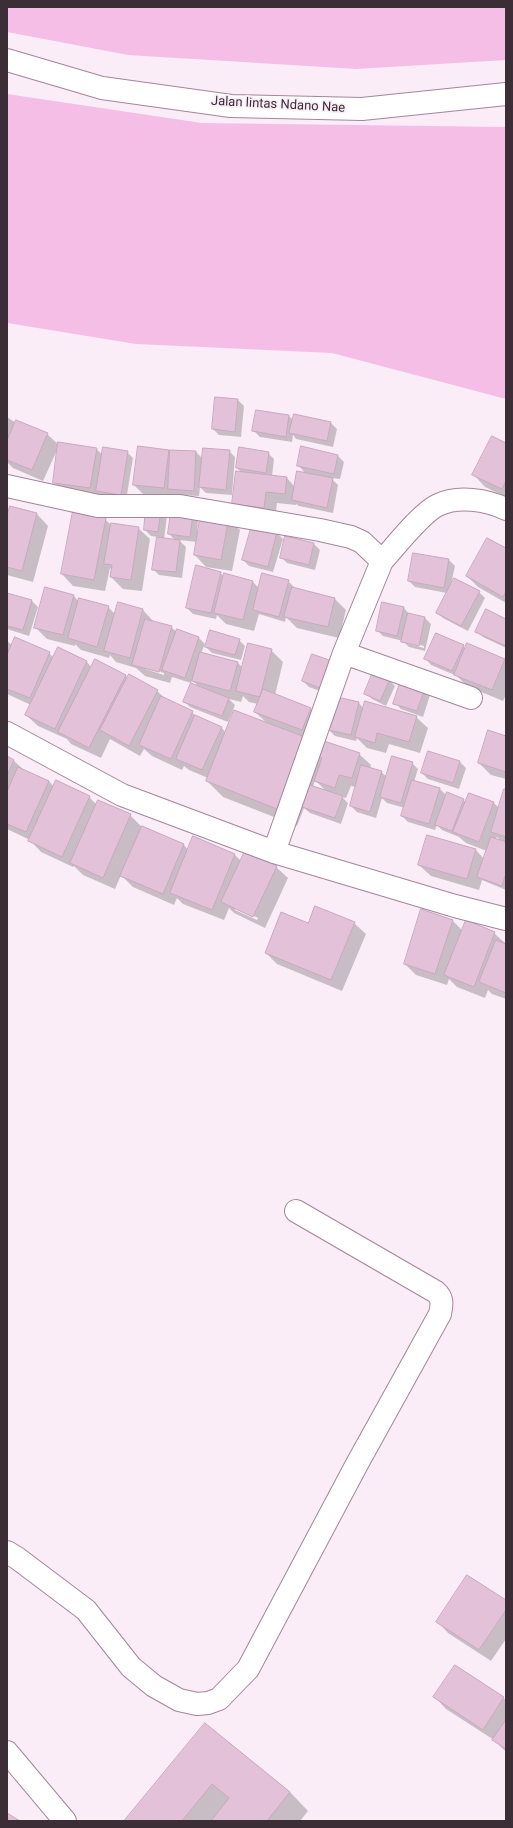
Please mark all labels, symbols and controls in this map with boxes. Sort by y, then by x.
street label: Jalan lintas Ndano Nae [210,94,346,116]

